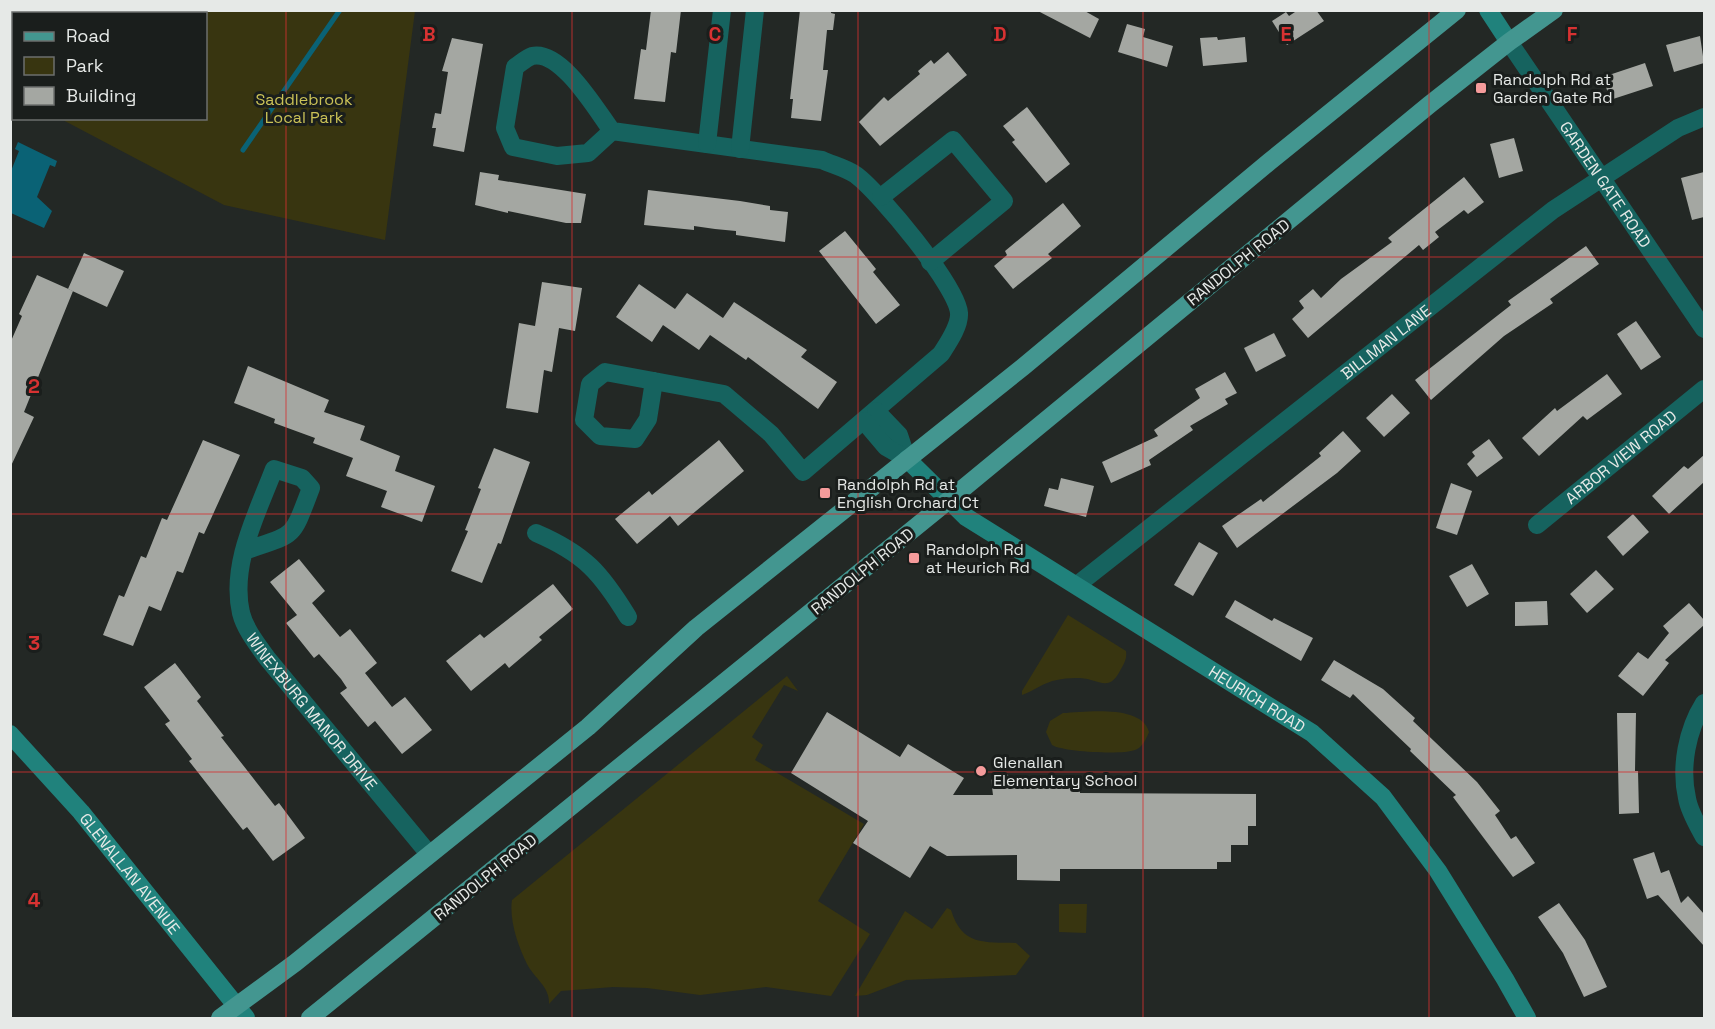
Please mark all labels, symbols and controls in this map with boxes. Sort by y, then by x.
legend [12,12,207,120]
text: B [422,21,436,47]
text: C [709,21,722,47]
text: D [993,21,1007,47]
text: E [1280,21,1292,47]
text: F [1567,21,1578,47]
text: Road [66,24,110,47]
text: Park [66,54,104,77]
place label: Randolph Rd at Garden Gate Rd [1493,69,1613,108]
marker: Randolph Rd at Garden Gate Rd [1474,81,1488,95]
text: Building [66,84,136,107]
park label: Saddlebrook Local Park [255,89,353,128]
street label: GARDEN GATE ROAD [1555,117,1656,252]
street label: RANDOLPH ROAD [1183,214,1294,310]
street label: BILLMAN LANE [1337,300,1435,384]
text: 2 [28,373,40,399]
street label: ARBOR VIEW ROAD [1561,406,1681,509]
place label: Randolph Rd at English Orchard Ct [837,474,979,513]
marker: Randolph Rd at English Orchard Ct [818,486,832,500]
street label: RANDOLPH ROAD [807,523,918,619]
place label: Randolph Rd at Heurich Rd [926,539,1030,578]
marker: Randolph Rd at Heurich Rd [907,551,921,565]
street label: WINEXBURG MANOR DRIVE [241,629,382,795]
text: 3 [28,630,40,656]
street label: HEURICH ROAD [1205,661,1309,737]
place label: Glenallan Elementary School [993,752,1138,791]
marker: Glenallan Elementary School [974,764,988,778]
street label: GLENALLAN AVENUE [75,809,185,939]
street label: RANDOLPH ROAD [430,829,541,925]
text: 4 [28,887,41,913]

